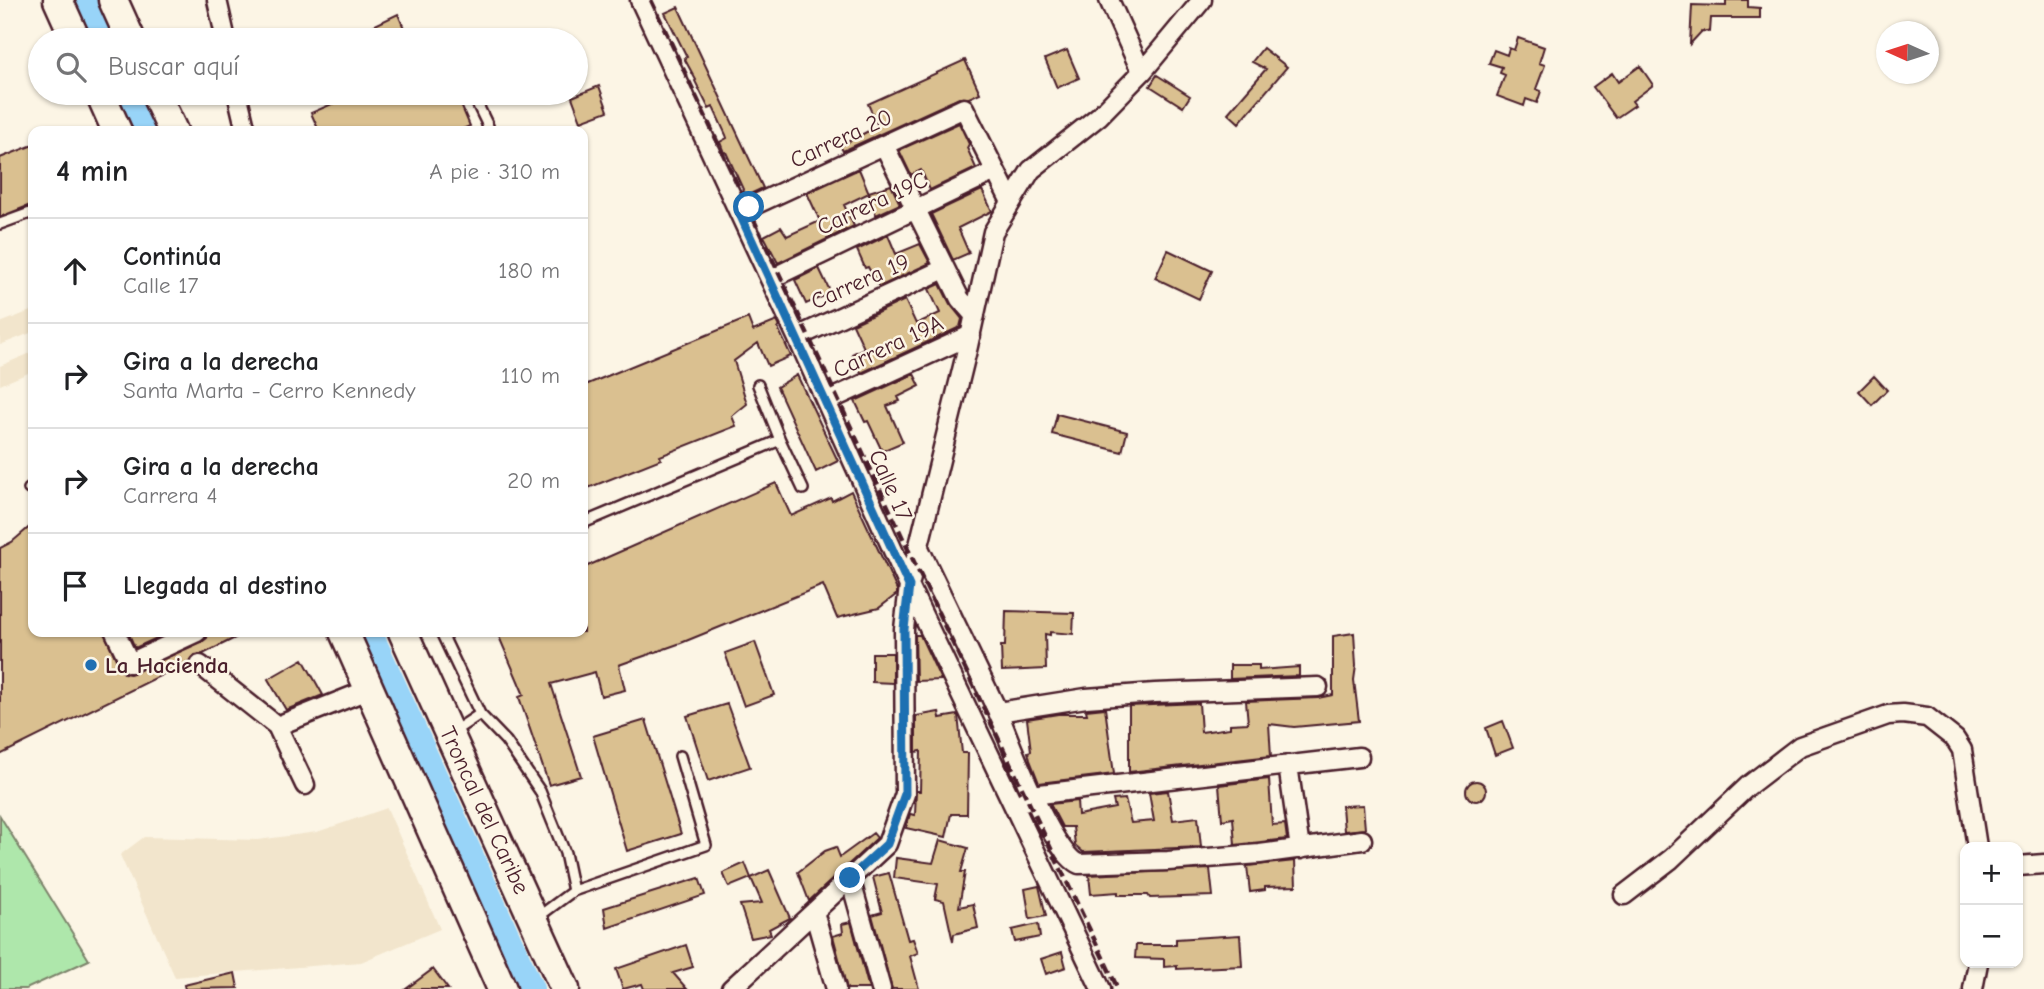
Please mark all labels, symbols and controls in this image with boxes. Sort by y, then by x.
north arrow [1876,21,1939,84]
search box [28,28,588,105]
icon: search [52,48,90,86]
text: Buscar aquí [108,52,239,82]
street label: Carrera 20 [786,103,897,174]
text: 4 min [56,154,128,189]
text: A pie · 310 m [429,158,560,185]
street label: Carrera 19C [813,166,932,241]
route start [733,191,764,222]
text: Continúa [123,242,222,272]
street label: Carrera 19 [807,248,914,315]
icon: ahead [56,252,94,290]
text: 180 m [498,257,560,284]
text: Calle 17 [123,272,198,299]
street label: Carrera 19A [829,309,948,384]
text: Gira a la derecha [123,347,319,377]
icon: right [56,357,94,395]
text: 110 m [501,362,560,389]
text: Santa Marta - Cerro Kennedy [123,377,416,404]
street label: Calle 17 [863,445,918,525]
text: Gira a la derecha [123,452,319,482]
icon: right [56,462,94,500]
text: 20 m [507,467,560,494]
text: Carrera 4 [123,482,218,509]
icon: arrive [56,567,94,605]
text: Llegada al destino [123,571,327,601]
place label: La Hacienda [105,652,229,679]
marker: La Hacienda [83,657,99,673]
street label: Troncal del Caribe [434,722,535,898]
map controls [1960,842,2023,968]
button: + [1960,842,2023,905]
route end [834,862,865,893]
button: − [1960,905,2023,968]

